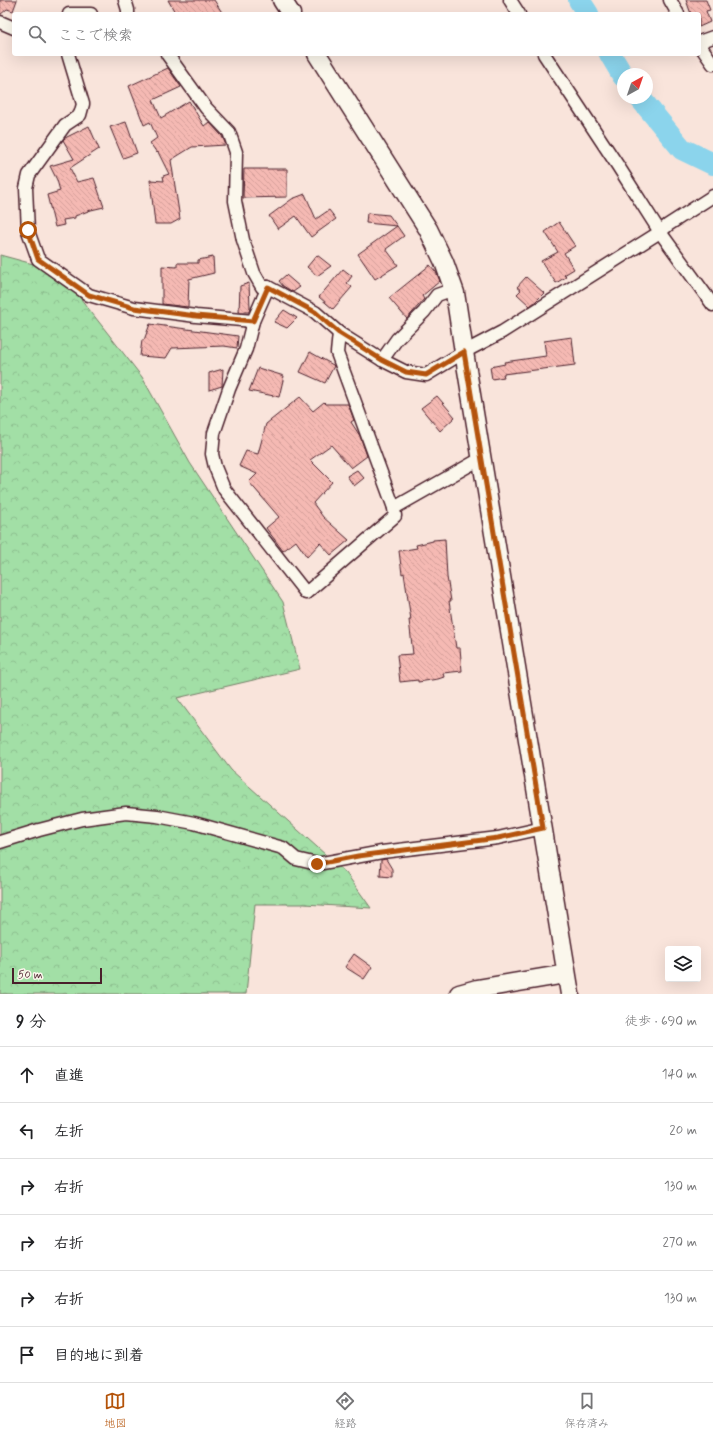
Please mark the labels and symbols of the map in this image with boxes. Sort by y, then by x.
north arrow [617,68,653,104]
route start [19,221,37,239]
route end [308,855,326,873]
scale bar [12,966,102,985]

